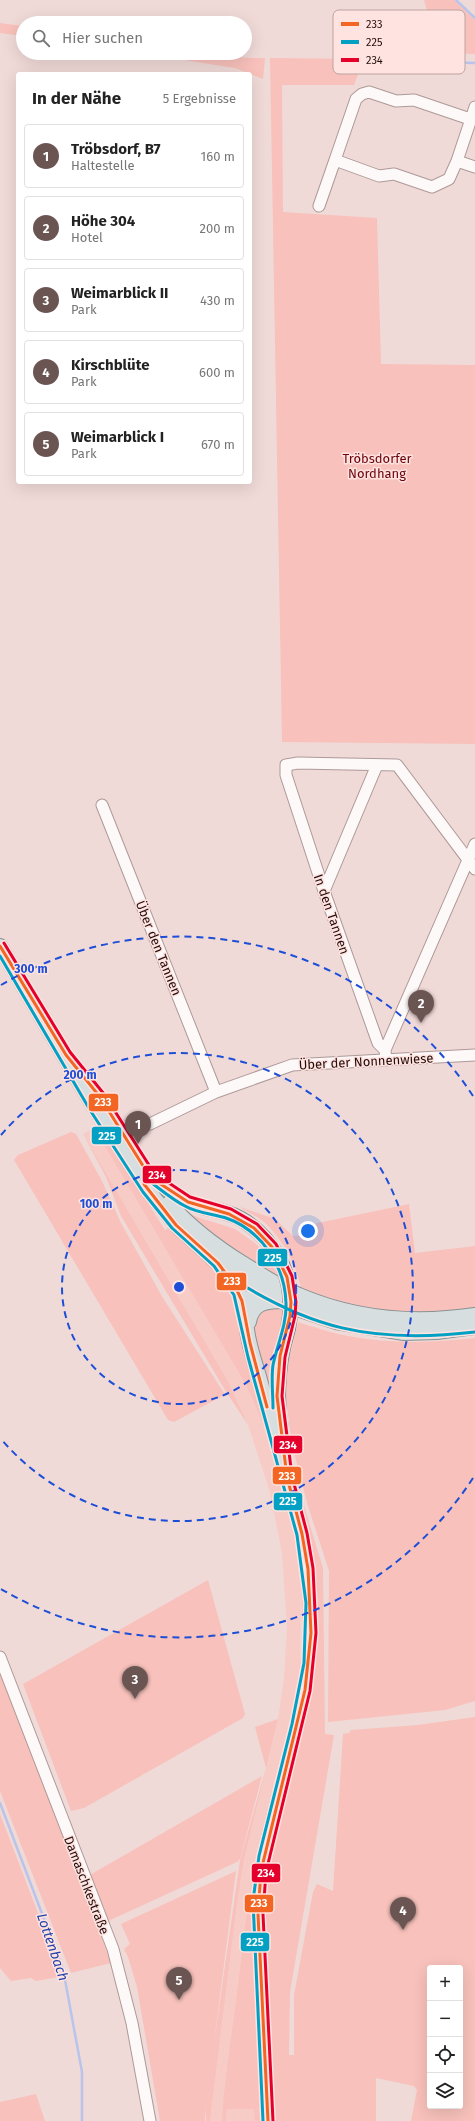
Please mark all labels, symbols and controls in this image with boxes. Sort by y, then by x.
legend [333,10,465,74]
search box [16,16,252,60]
text: 233 [366,18,382,31]
icon: search [30,27,52,49]
text: Hier suchen [62,29,143,47]
text: 225 [366,36,383,49]
text: 234 [366,54,383,67]
text: In der Nähe [32,88,121,109]
text: 5 Ergebnisse [163,91,236,106]
text: Tröbsdorf, B7 [71,140,161,158]
text: 1 [43,149,49,164]
text: 160 m [201,149,235,164]
text: Haltestelle [71,158,134,173]
text: Höhe 304 [71,212,135,230]
text: 2 [43,221,49,236]
text: 200 m [199,221,235,236]
text: Hotel [71,230,103,245]
text: Weimarblick II [71,284,168,302]
text: 3 [43,293,49,308]
text: 430 m [200,293,235,308]
text: Park [71,302,97,317]
text: Kirschblüte [71,356,149,374]
text: 4 [42,365,50,380]
text: 600 m [199,365,235,380]
text: Park [71,374,97,389]
text: Weimarblick I [71,428,164,446]
text: 5 [43,437,49,452]
text: 670 m [201,437,235,452]
text: Park [71,446,97,461]
park label: Tröbsdorfer Nordhang [342,451,412,481]
street label: In den Tannen [311,872,352,956]
street label: Über den Tannen [133,898,185,998]
text: 300 m [13,962,48,976]
pin: 2 [408,990,434,1023]
street label: Über der Nonnenwiese [298,1049,434,1073]
text: 200 m [63,1068,97,1082]
line badge: 233 [88,1093,119,1112]
text: 233 [94,1096,112,1109]
pin: 1 [125,1111,151,1144]
line badge: 225 [91,1126,122,1145]
text: 225 [98,1130,116,1143]
line badge: 234 [142,1165,172,1184]
text: 234 [148,1169,166,1182]
text: 100 m [80,1197,112,1211]
your location [298,1221,318,1241]
line badge: 225 [257,1248,288,1267]
text: 225 [264,1252,282,1265]
line badge: 233 [216,1272,247,1291]
text: 233 [223,1275,241,1288]
centre of rings [172,1280,186,1294]
line badge: 234 [273,1435,303,1454]
text: 234 [279,1439,297,1452]
line badge: 233 [272,1466,302,1485]
text: 233 [278,1470,296,1483]
line badge: 225 [273,1492,303,1511]
text: 225 [279,1495,297,1508]
pin: 3 [122,1666,148,1699]
street label: Damaschkestraße [61,1834,112,1936]
line badge: 234 [251,1863,281,1883]
text: 234 [257,1867,275,1880]
line badge: 233 [244,1894,274,1913]
text: 233 [250,1897,268,1910]
pin: 4 [390,1897,416,1930]
water label: Lottenbach [33,1911,72,1983]
line badge: 225 [240,1932,270,1952]
text: 225 [246,1936,264,1949]
map controls [427,1965,463,2109]
button: + [427,1965,463,2001]
pin: 5 [166,1967,192,2000]
button: − [427,2001,463,2037]
button: locate [427,2037,463,2073]
button: layers [427,2073,463,2109]

